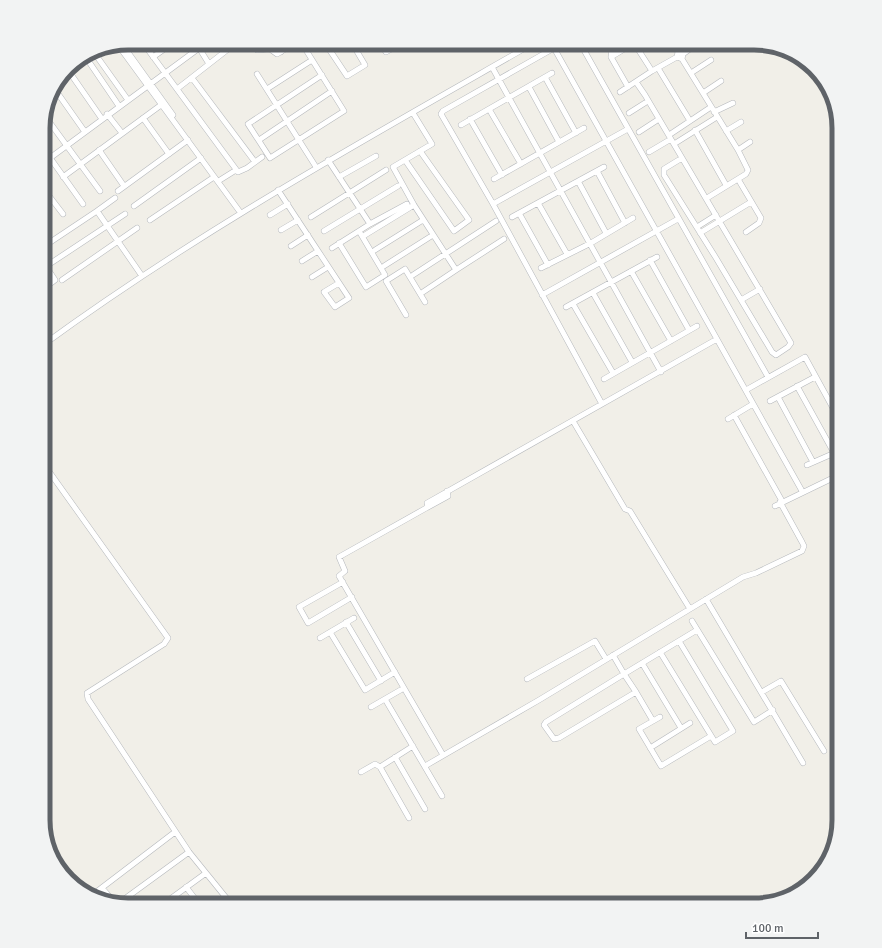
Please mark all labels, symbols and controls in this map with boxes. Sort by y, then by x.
scale bar [746,914,818,940]
text: 100 m [752,921,784,936]

